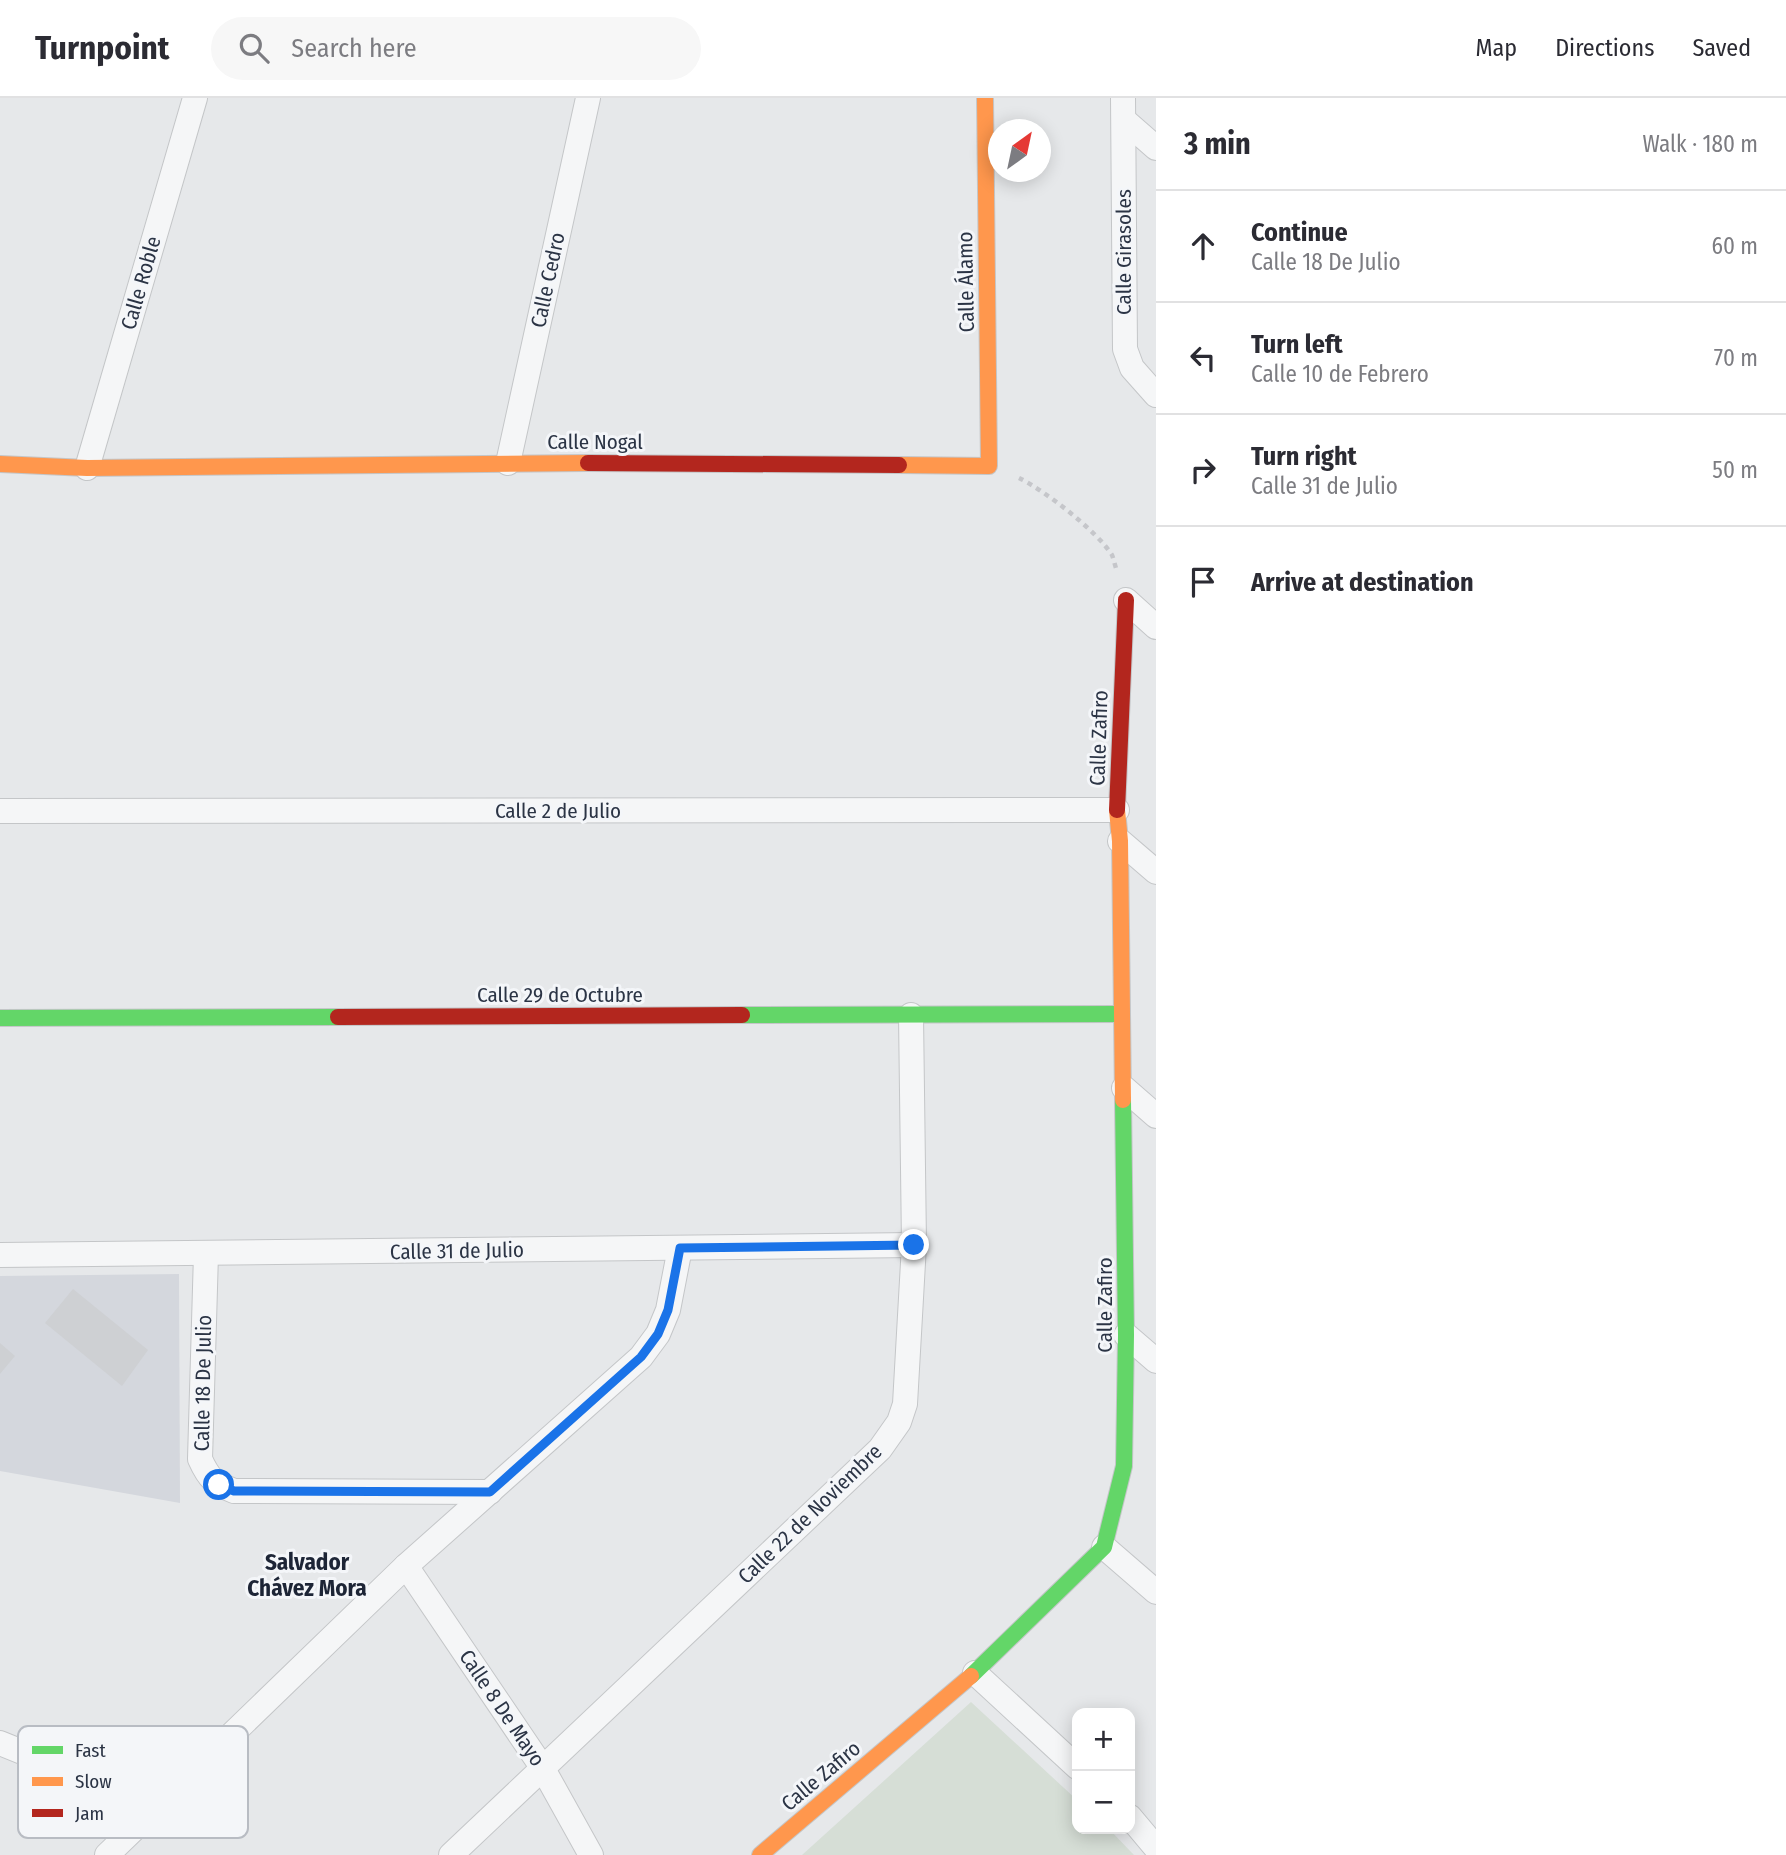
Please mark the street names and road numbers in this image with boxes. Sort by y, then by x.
street label: Calle Girasoles [1111,189,1137,315]
street label: Calle Cedro [525,230,571,330]
street label: Calle Álamo [952,231,980,333]
street label: Calle Roble [115,233,167,333]
street label: Calle Nogal [547,429,643,455]
street label: Calle Zafiro [1084,690,1114,786]
street label: Calle 2 de Julio [495,798,621,824]
street label: Calle 29 de Octubre [477,982,643,1008]
street label: Calle 31 de Julio [390,1237,524,1265]
street label: Calle Zafiro [1092,1257,1118,1353]
street label: Calle 18 De Julio [189,1315,217,1451]
street label: Calle 22 de Noviembre [733,1439,887,1589]
street label: Calle 8 De Mayo [453,1645,551,1771]
street label: Calle Zafiro [776,1735,866,1817]

